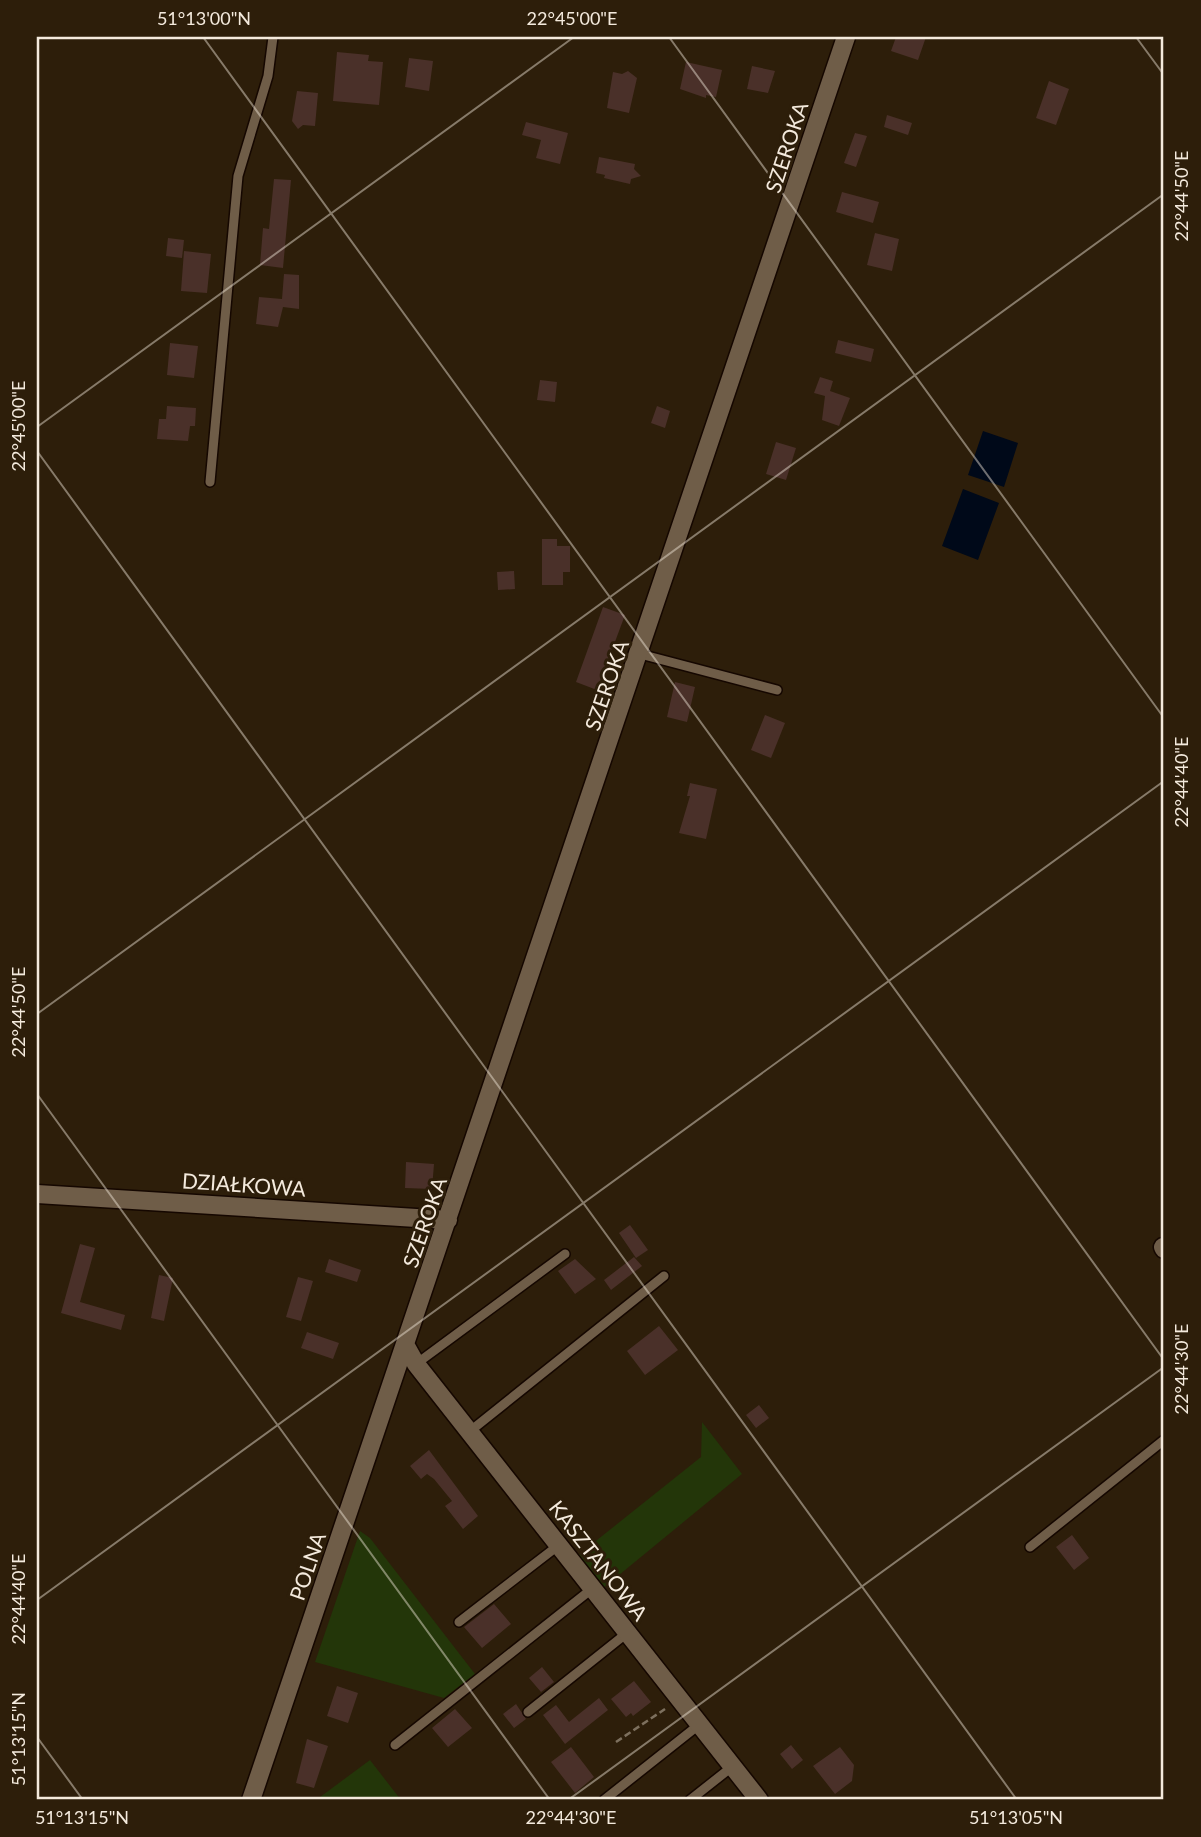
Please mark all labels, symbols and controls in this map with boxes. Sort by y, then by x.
text: 51°13'00"N [157,7,251,29]
text: 22°45'00"E [527,7,617,29]
street label: SZEROKA [760,98,813,196]
text: 22°44'50"E [1170,151,1192,241]
text: 22°45'00"E [7,381,29,471]
street label: SZEROKA [579,636,633,734]
text: 22°44'40"E [1170,737,1192,827]
text: 22°44'50"E [7,967,29,1057]
street label: DZIAŁKOWA [181,1167,308,1201]
street label: SZEROKA [397,1173,451,1271]
text: 22°44'30"E [1170,1324,1192,1414]
street label: KASZTANOWA [545,1495,654,1625]
street label: POLNA [284,1528,331,1603]
text: 22°44'40"E [7,1554,29,1644]
text: 51°13'15"N [7,1692,29,1786]
text: 51°13'15"N [35,1806,129,1828]
text: 22°44'30"E [526,1806,616,1828]
text: 51°13'05"N [969,1806,1063,1828]

